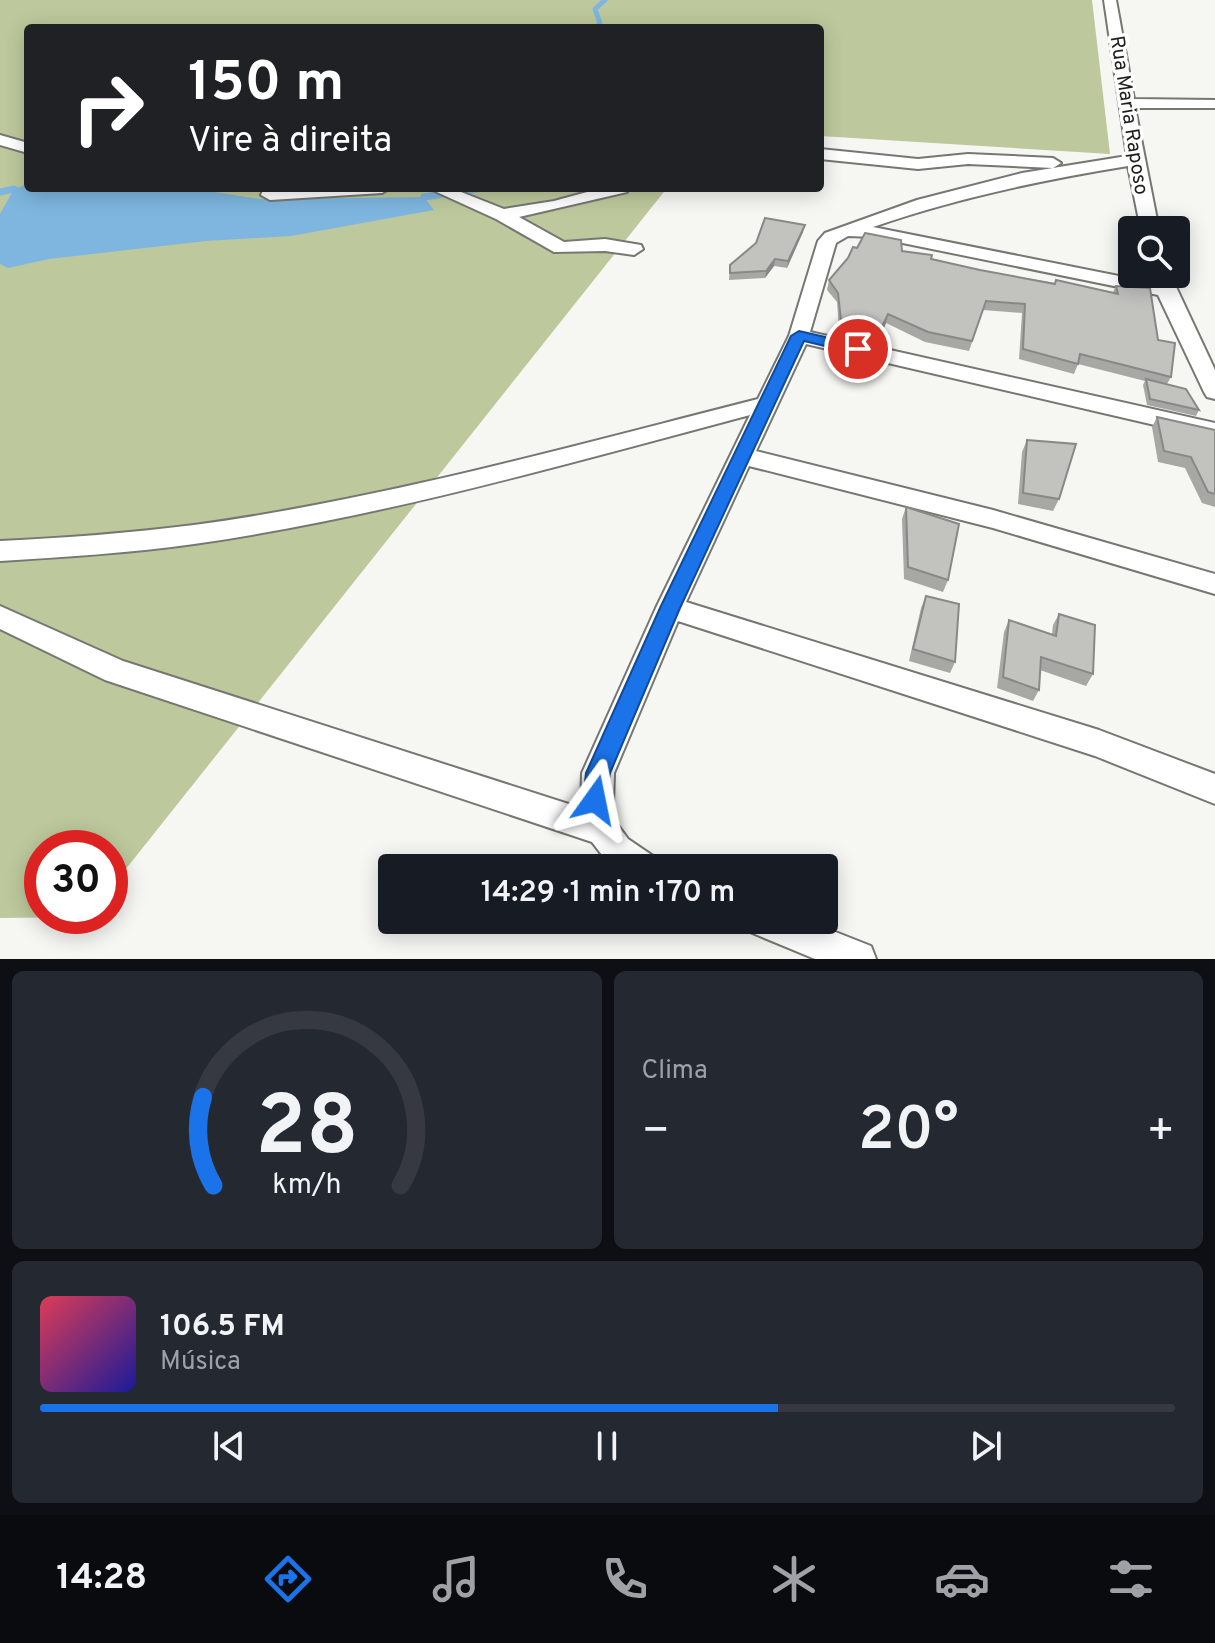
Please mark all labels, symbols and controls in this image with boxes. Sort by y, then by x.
street label: Rua Maria Raposo [1103,34,1153,197]
text: 150 m [188,50,344,120]
icon: right [56,56,160,160]
text: Vire à direita [188,119,392,165]
map controls [1118,216,1190,288]
button: search [1118,216,1190,288]
pin [824,315,892,383]
icon: arrive [836,327,880,371]
position arrow [553,758,637,842]
speed limit sign: 30 [24,830,128,934]
text: 14:29 · 1 min · 170 m [481,875,735,912]
text: Clima [642,1055,708,1088]
text: 28 [255,1079,358,1184]
text: 20° [858,1095,959,1171]
text: − [642,1105,670,1161]
text: + [1147,1105,1175,1161]
text: km/h [272,1168,341,1204]
text: 106.5 FM [160,1309,285,1346]
text: Música [160,1346,241,1379]
icon: previous [207,1424,251,1468]
icon: pause [585,1424,629,1468]
icon: next [964,1424,1008,1468]
icon: directions [260,1551,316,1607]
icon: music [428,1551,484,1607]
icon: phone [597,1551,653,1607]
icon: climate [766,1551,822,1607]
icon: car [934,1551,990,1607]
icon: filters [1103,1551,1159,1607]
text: 14:28 [56,1556,147,1602]

